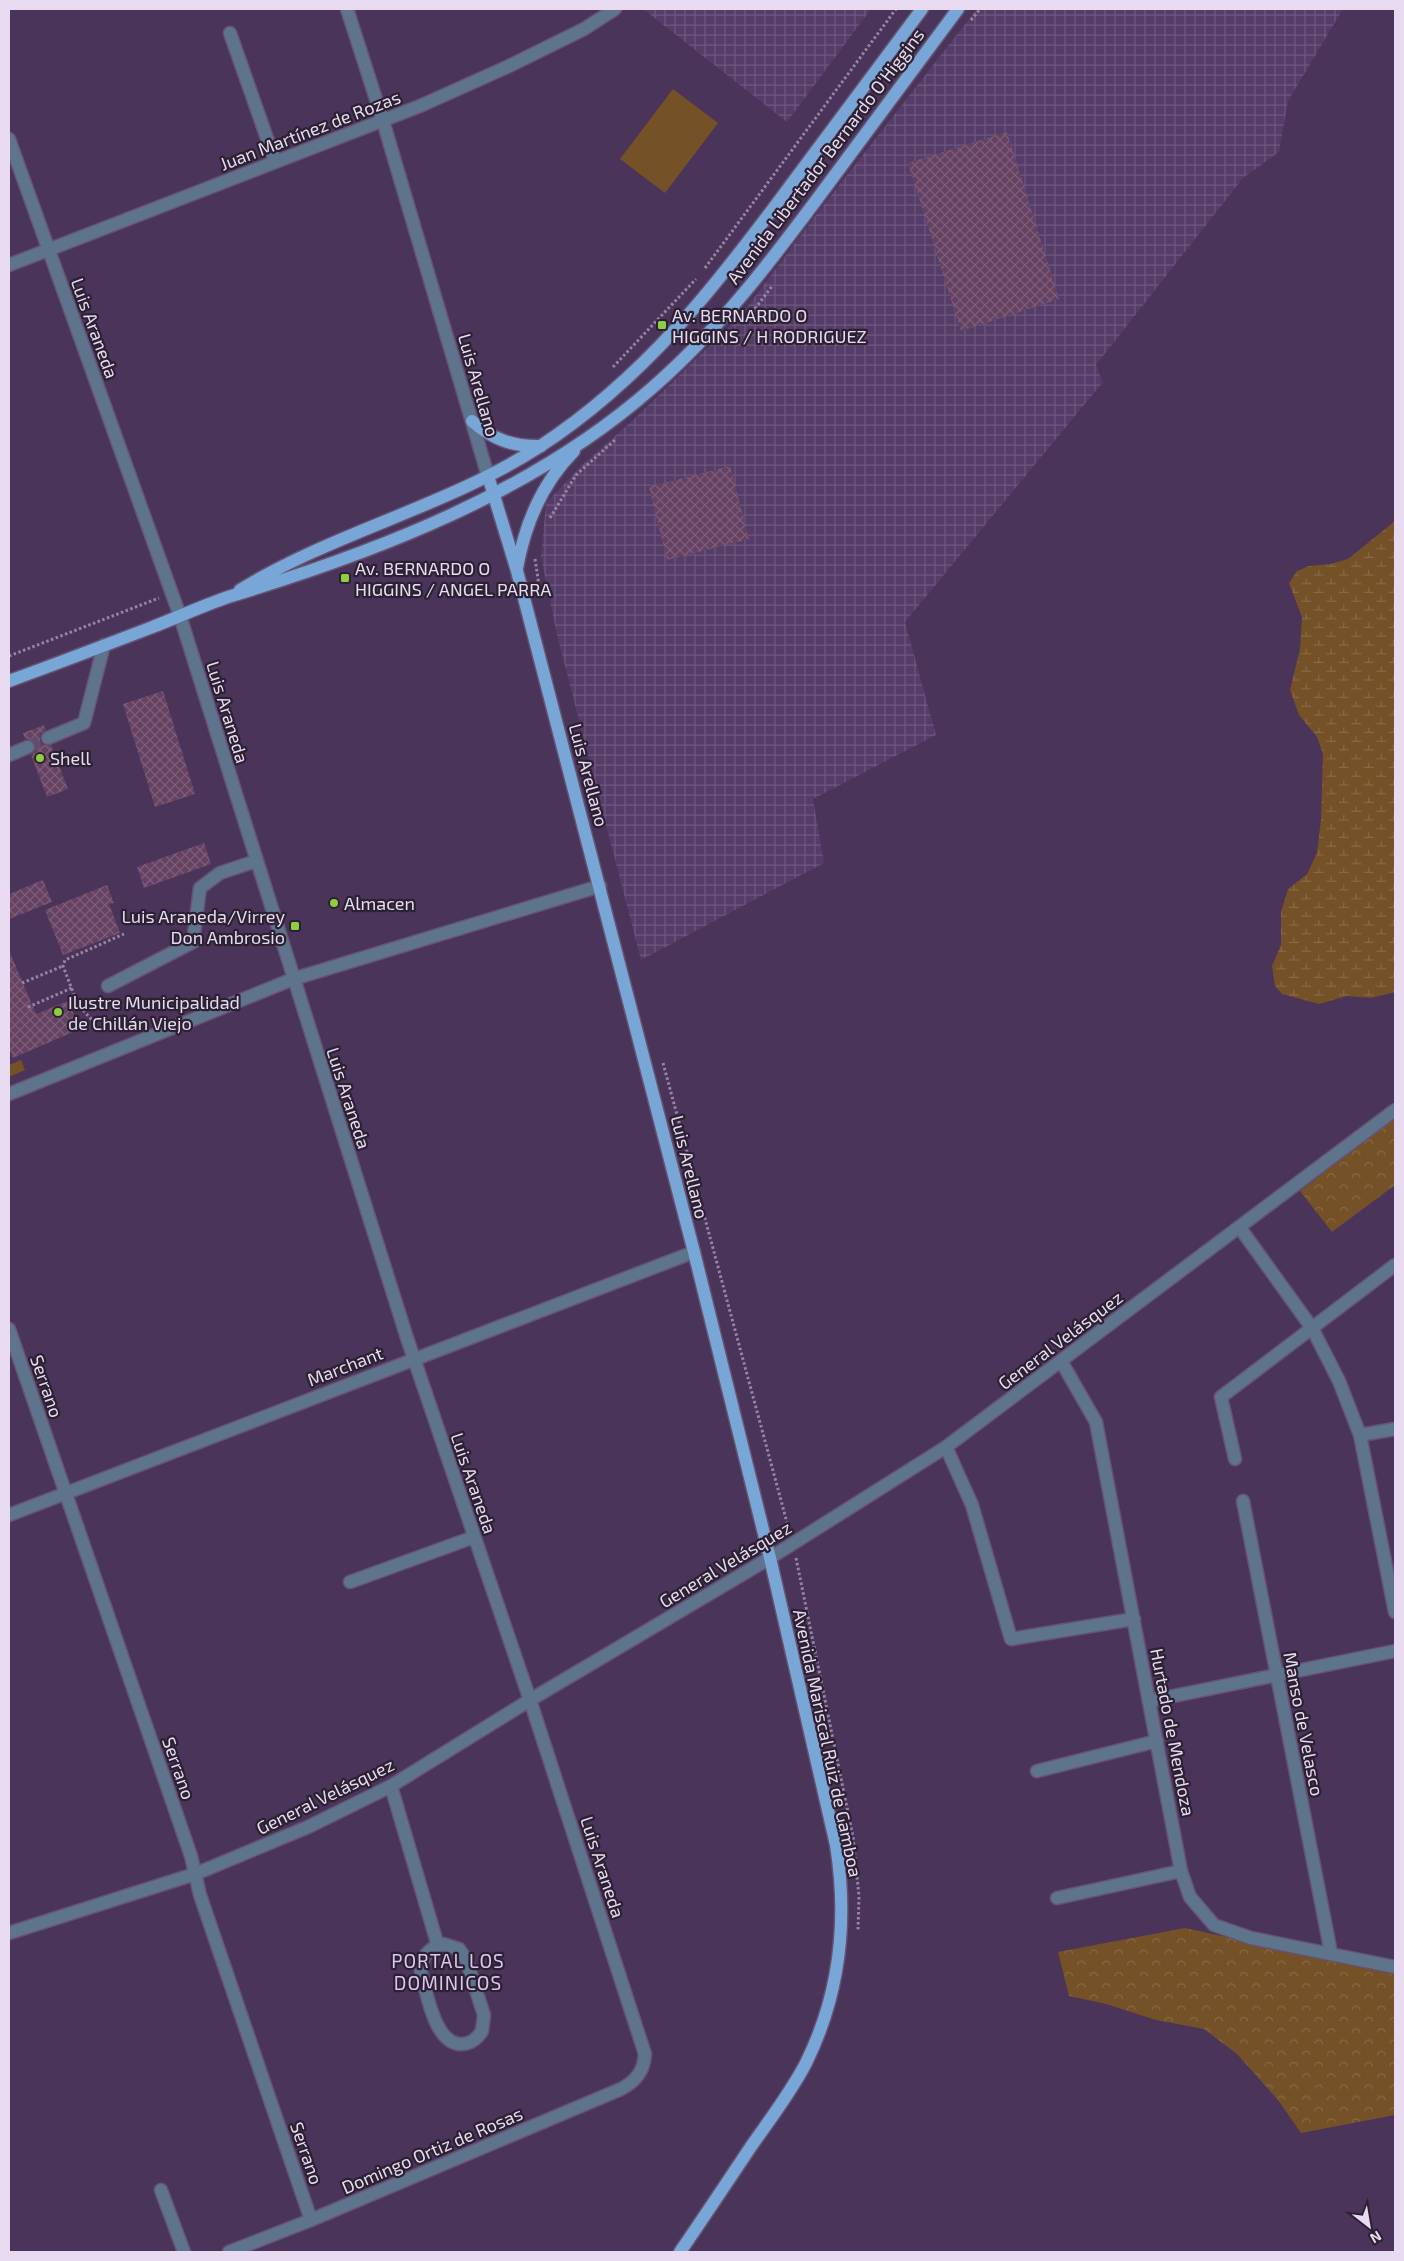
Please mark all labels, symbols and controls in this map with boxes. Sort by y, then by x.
street label: Avenida Libertador Bernardo O'Higgins [722,24,928,288]
street label: Juan Martínez de Rozas [217,85,403,175]
street label: Luis Araneda [67,275,123,381]
place label: Av. BERNARDO O HIGGINS / H RODRIGUEZ [672,304,867,347]
marker: Av. BERNARDO O HIGGINS / H RODRIGUEZ [656,319,668,331]
street label: Luis Arellano [454,331,504,439]
place label: Av. BERNARDO O HIGGINS / ANGEL PARRA [355,557,552,600]
marker: Av. BERNARDO O HIGGINS / ANGEL PARRA [339,572,351,584]
street label: Luis Araneda [202,658,254,766]
street label: Luis Arellano [565,721,613,829]
place label: Shell [50,747,92,769]
marker: Shell [34,752,46,764]
place label: Almacen [344,892,415,914]
marker: Almacen [328,897,340,909]
place label: Luis Araneda/Virrey Don Ambrosio [122,905,285,948]
marker: Luis Araneda/Virrey Don Ambrosio [289,920,301,932]
place label: Ilustre Municipalidad de Chillán Viejo [68,991,240,1034]
marker: Ilustre Municipalidad de Chillán Viejo [52,1006,64,1018]
street label: Luis Araneda [322,1045,376,1151]
street label: Luis Arellano [667,1113,713,1221]
street label: General Velásquez [993,1286,1127,1394]
street label: Marchant [304,1342,386,1390]
street label: Serrano [26,1352,68,1420]
street label: Luis Araneda [446,1430,502,1536]
street label: General Velásquez [655,1516,795,1612]
street label: Avenida Mariscal Ruiz de Gamboa [789,1607,867,1879]
street label: Hurtado de Mendoza [1146,1646,1200,1818]
street label: Manso de Velasco [1279,1650,1329,1798]
street label: Serrano [158,1734,200,1802]
street label: General Velásquez [253,1753,397,1839]
street label: Luis Araneda [576,1814,630,1920]
district label: PORTAL LOS DOMINICOS [391,1949,505,1994]
street label: Domingo Ortiz de Rosas [338,2102,526,2198]
street label: Serrano [286,2119,328,2187]
north arrow [1344,2201,1394,2251]
text: N [1367,2228,1385,2247]

